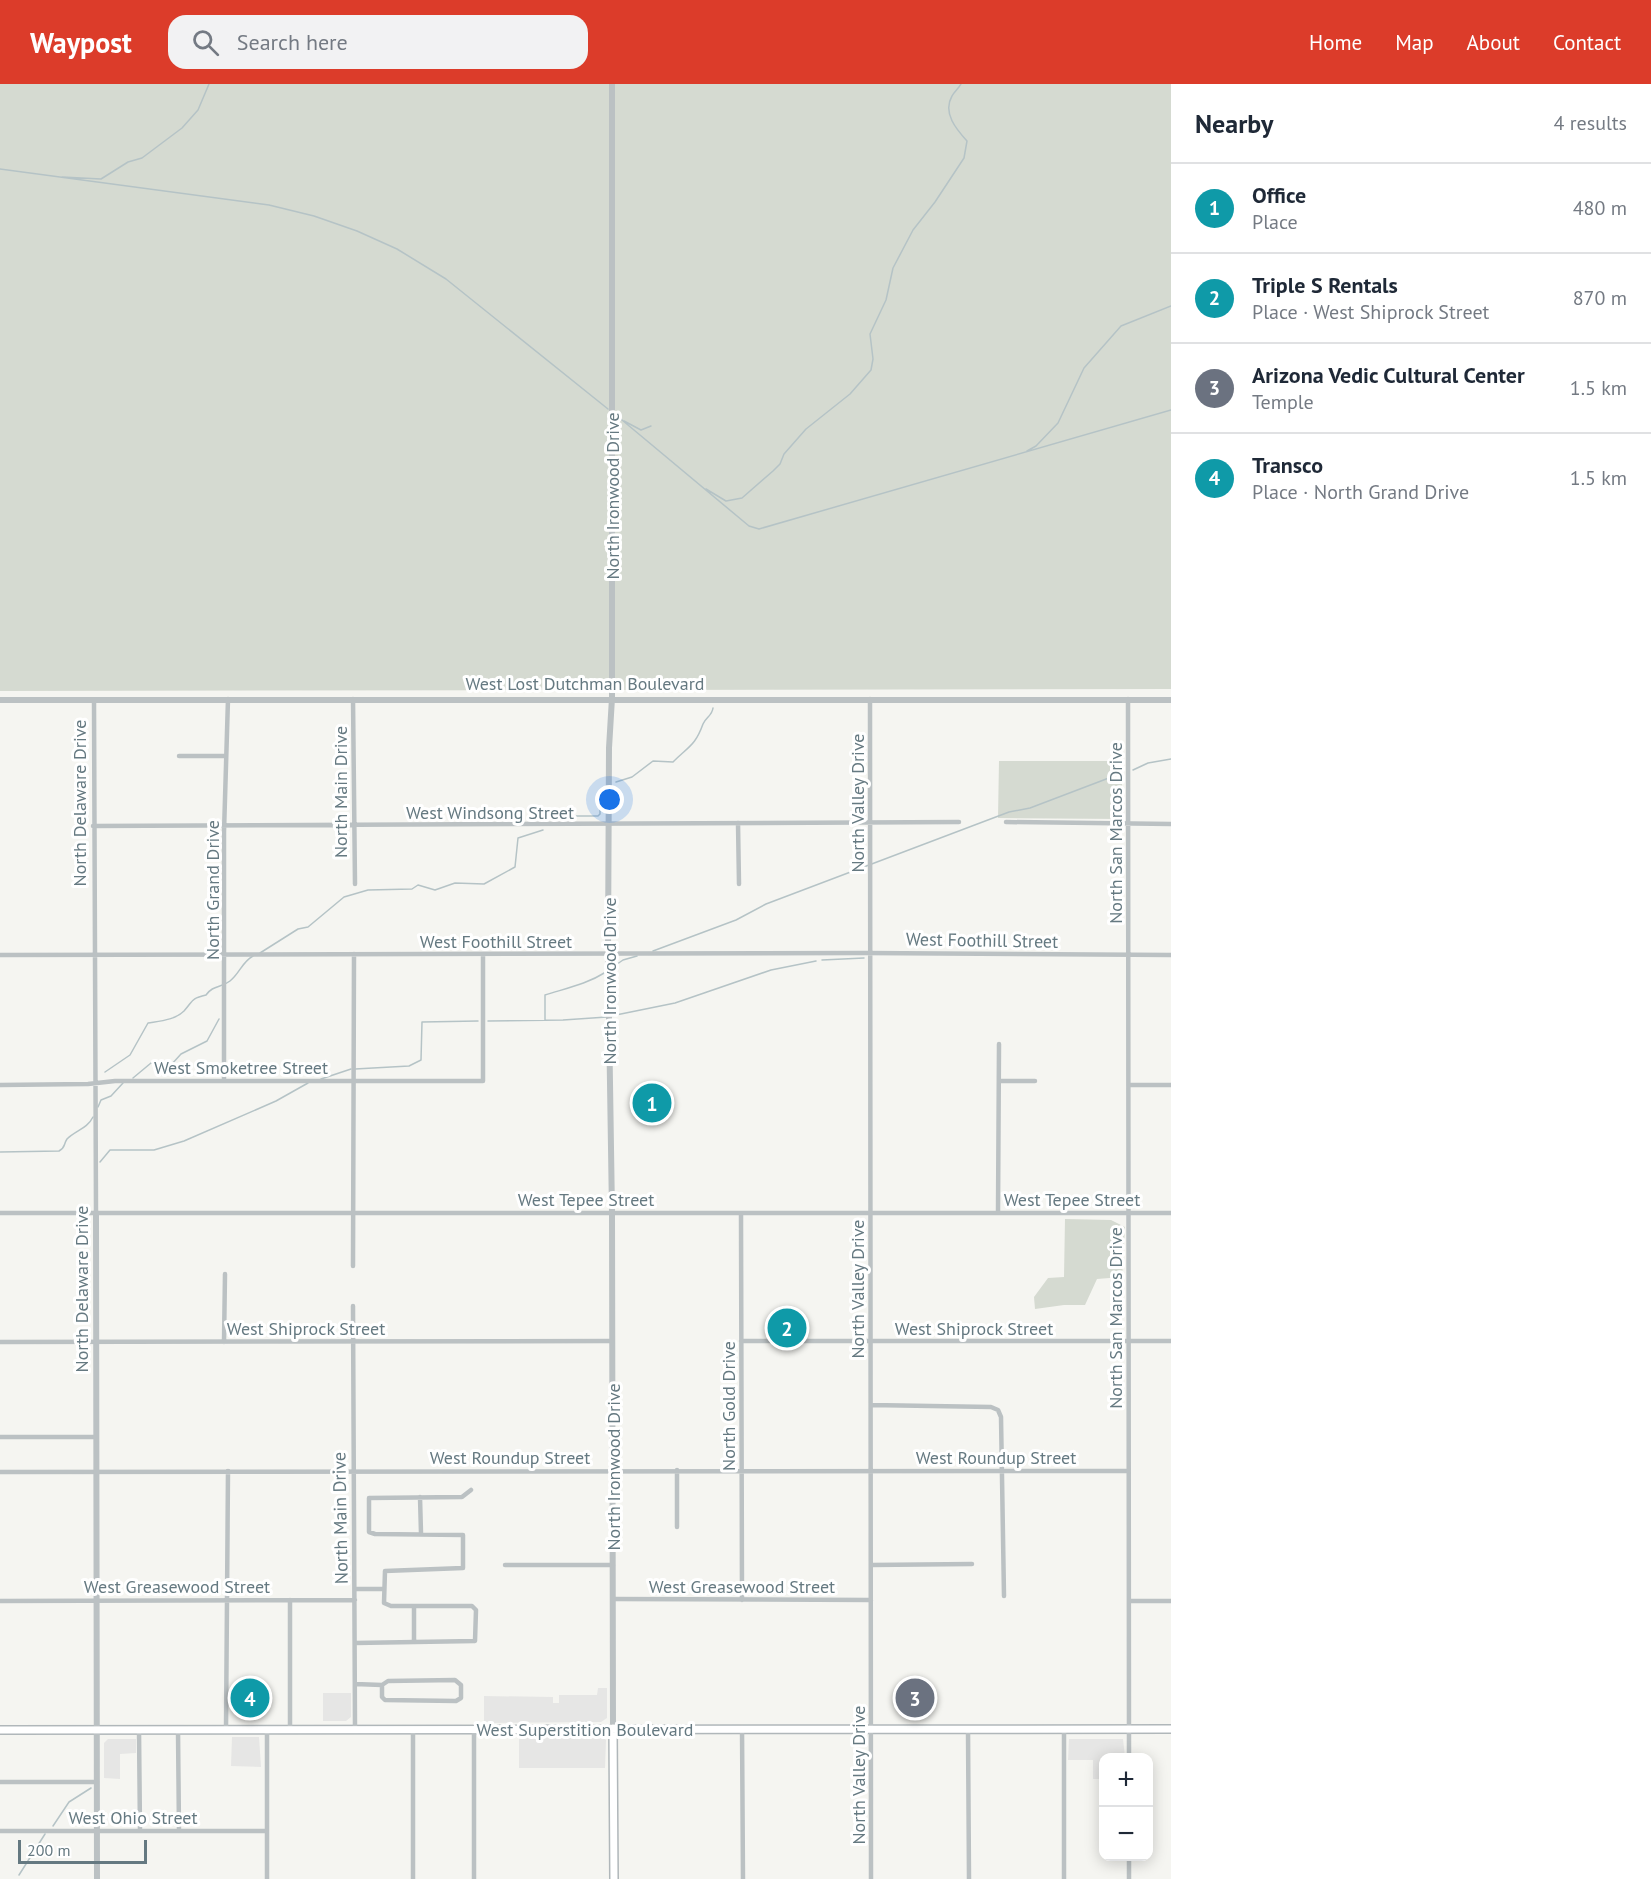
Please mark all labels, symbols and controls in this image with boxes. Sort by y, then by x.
search box [168,15,588,69]
text: Waypost [30,24,132,61]
icon: search [189,26,222,59]
text: Search here [237,28,348,56]
text: Home [1309,29,1362,56]
text: Map [1395,29,1434,56]
text: About [1467,29,1520,56]
text: Contact [1553,29,1621,56]
text: Nearby [1195,107,1273,140]
text: 4 results [1554,110,1627,136]
text: Office [1252,181,1306,209]
text: 1 [1209,195,1220,221]
text: 480 m [1573,195,1627,221]
text: Place [1252,209,1298,235]
text: Triple S Rentals [1252,271,1398,299]
text: 2 [1209,285,1220,311]
text: 870 m [1573,285,1627,311]
text: Place · West Shiprock Street [1252,299,1489,325]
text: Arizona Vedic Cultural Center [1252,361,1525,389]
text: 3 [1209,375,1220,401]
text: 1.5 km [1570,375,1627,401]
text: Temple [1252,389,1314,415]
street label: North Ironwood Drive [601,412,624,580]
text: Transco [1252,451,1323,479]
text: 4 [1209,465,1220,491]
text: 1.5 km [1570,465,1627,491]
text: Place · North Grand Drive [1252,479,1469,505]
street label: West Lost Dutchman Boulevard [466,672,704,695]
street label: North Delaware Drive [68,720,91,886]
street label: North Main Drive [329,726,352,858]
street label: North Valley Drive [846,733,869,873]
street label: North San Marcos Drive [1104,742,1127,924]
your location [595,785,624,814]
street label: West Windsong Street [406,801,574,824]
street label: North Grand Drive [201,820,224,960]
street label: North Ironwood Drive [598,897,621,1065]
street label: West Foothill Street [906,927,1058,953]
street label: West Foothill Street [420,930,572,953]
street label: West Smoketree Street [154,1056,328,1079]
pin: 1 [632,1080,672,1126]
street label: West Tepee Street [518,1188,654,1211]
street label: West Tepee Street [1004,1188,1140,1211]
street label: North Delaware Drive [70,1206,93,1372]
street label: North Valley Drive [846,1219,869,1359]
street label: North San Marcos Drive [1104,1227,1127,1409]
pin: 2 [768,1306,806,1350]
street label: West Shiprock Street [227,1317,385,1340]
street label: West Shiprock Street [895,1317,1053,1340]
street label: North Gold Drive [717,1341,740,1471]
street label: North Ironwood Drive [602,1383,625,1551]
street label: West Roundup Street [430,1446,590,1469]
street label: West Roundup Street [916,1446,1076,1469]
street label: North Main Drive [327,1452,353,1584]
street label: West Greasewood Street [84,1575,270,1598]
street label: West Greasewood Street [649,1575,835,1598]
pin: 4 [230,1676,270,1720]
pin: 3 [896,1676,934,1720]
street label: North Valley Drive [847,1705,870,1845]
street label: West Superstition Boulevard [476,1718,694,1741]
map controls [1099,1753,1153,1861]
button: + [1099,1753,1153,1807]
street label: West Ohio Street [68,1806,198,1829]
button: − [1099,1807,1153,1861]
scale bar [18,1837,147,1864]
text: 200 m [27,1840,70,1860]

